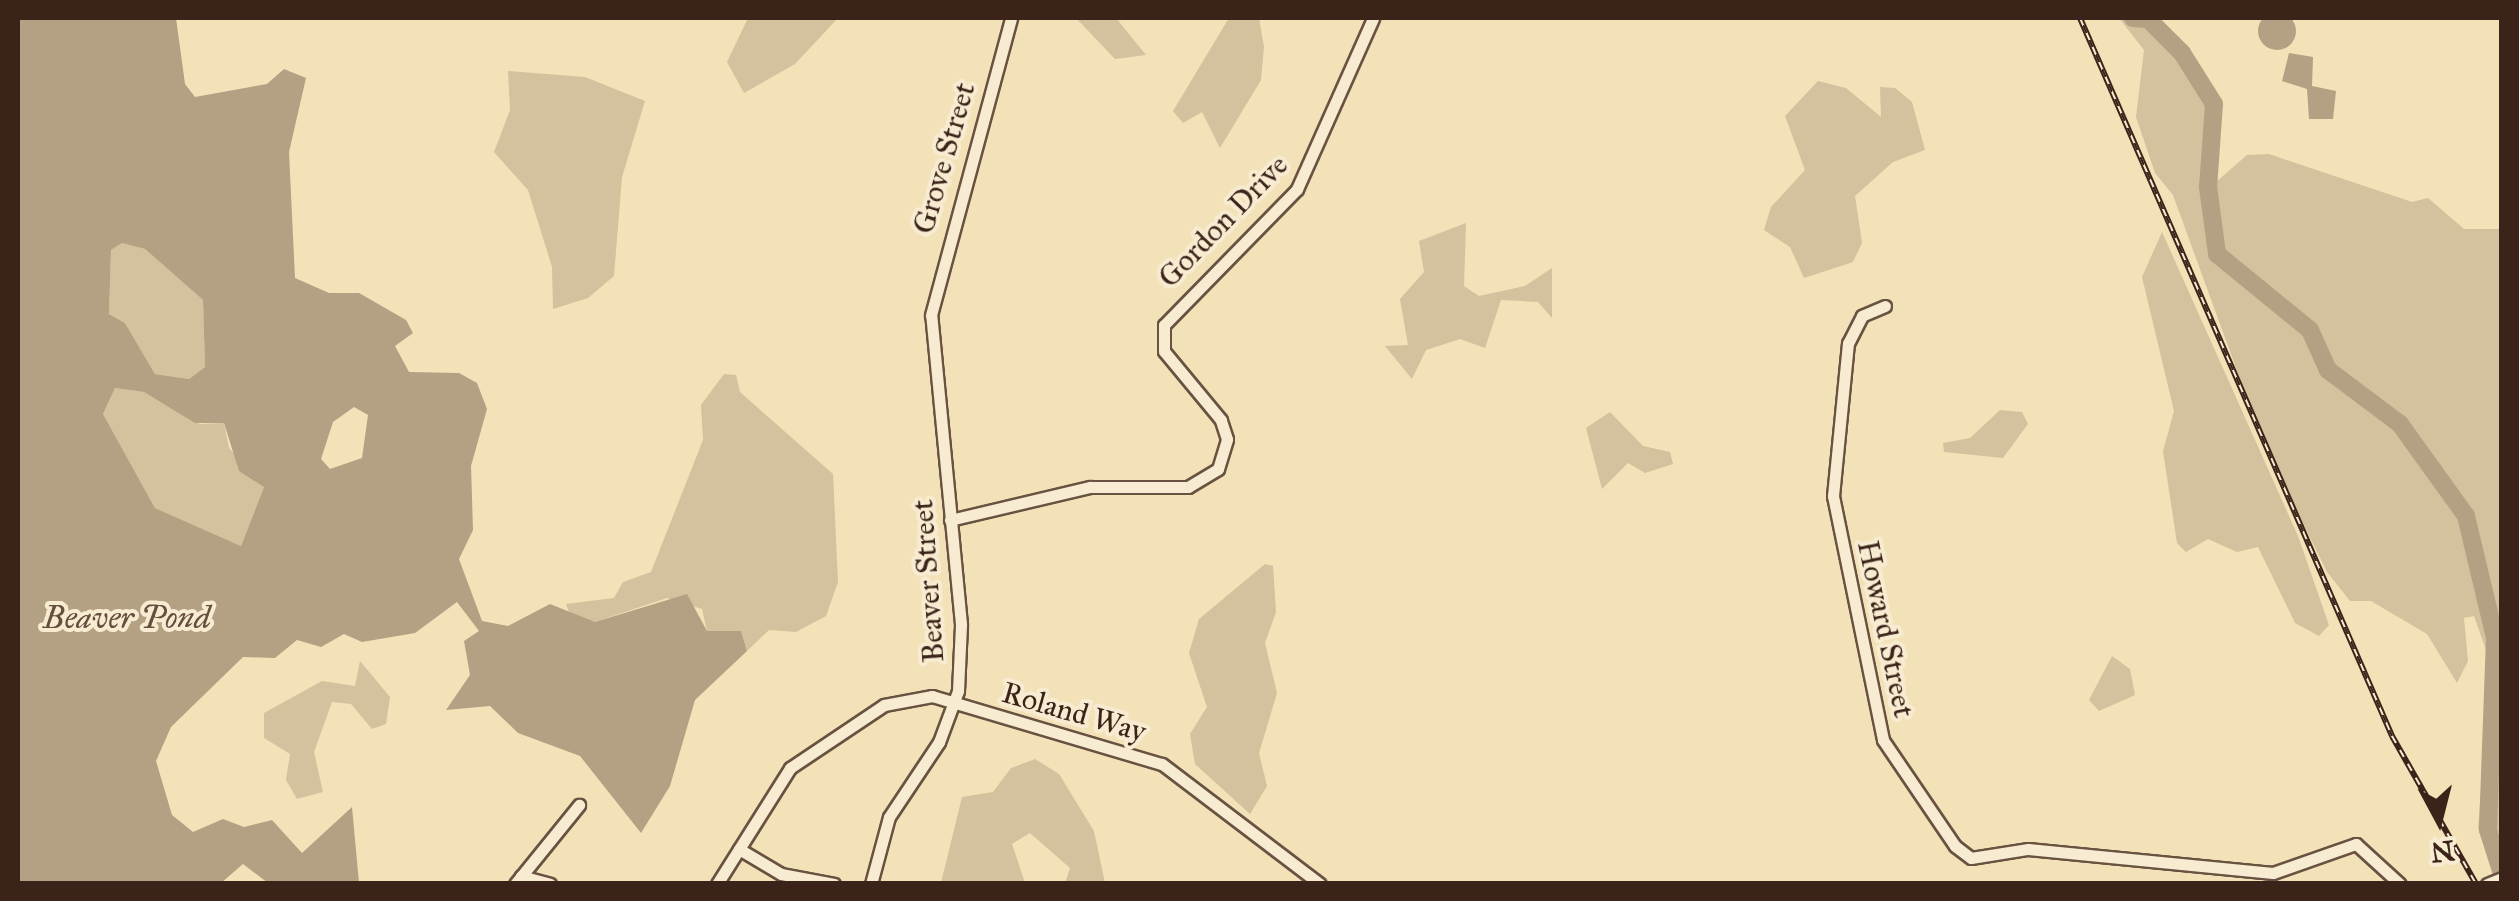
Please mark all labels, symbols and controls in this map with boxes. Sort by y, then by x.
street label: Grove Street [905,78,983,238]
street label: Gordon Drive [1151,147,1295,295]
street label: Beaver Street [904,498,952,664]
street label: Howard Street [1850,537,1922,721]
water label: Beaver Pond [43,599,211,637]
street label: Roland Way [998,674,1150,750]
north arrow [2389,771,2489,871]
text: N [2429,832,2457,870]

